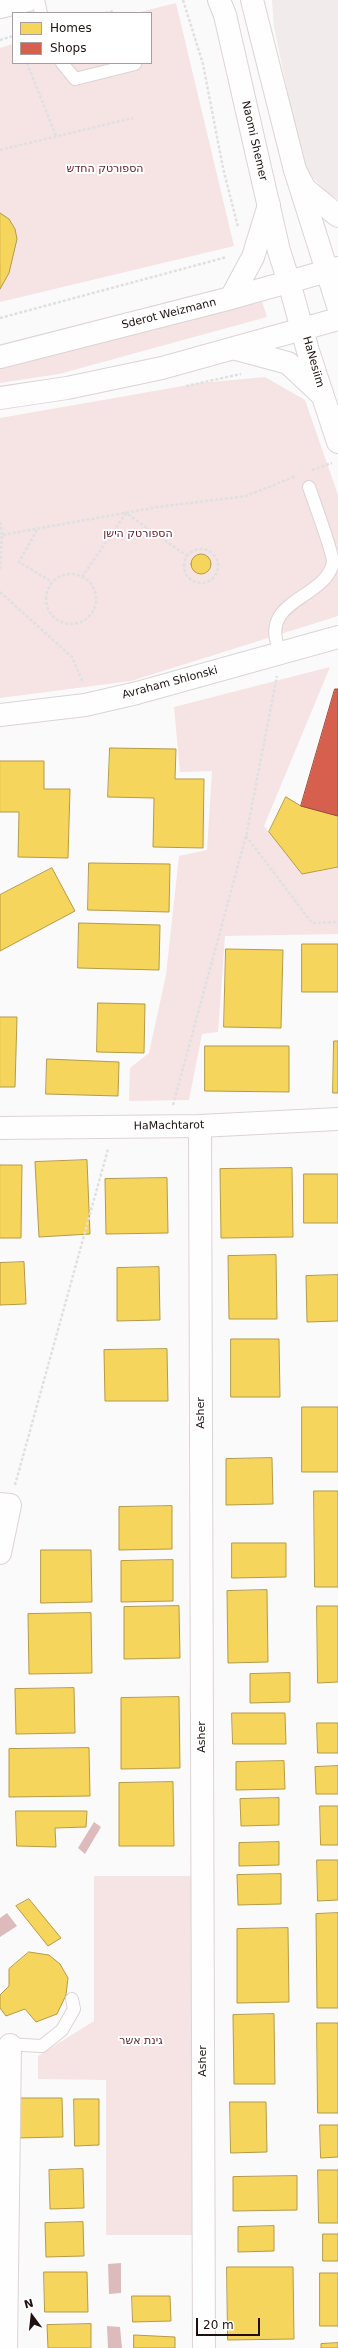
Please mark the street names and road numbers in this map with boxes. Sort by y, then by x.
street label: Naomi Shemer [238,100,270,182]
street label: Sderot Weizmann [120,296,218,332]
street label: HaNesiim [299,335,327,389]
street label: Avraham Shlonski [121,664,219,702]
street label: HaMachtarot [134,1119,204,1133]
street label: Asher [194,1397,208,1429]
street label: Asher [195,1721,209,1753]
street label: Asher [196,2045,210,2077]

